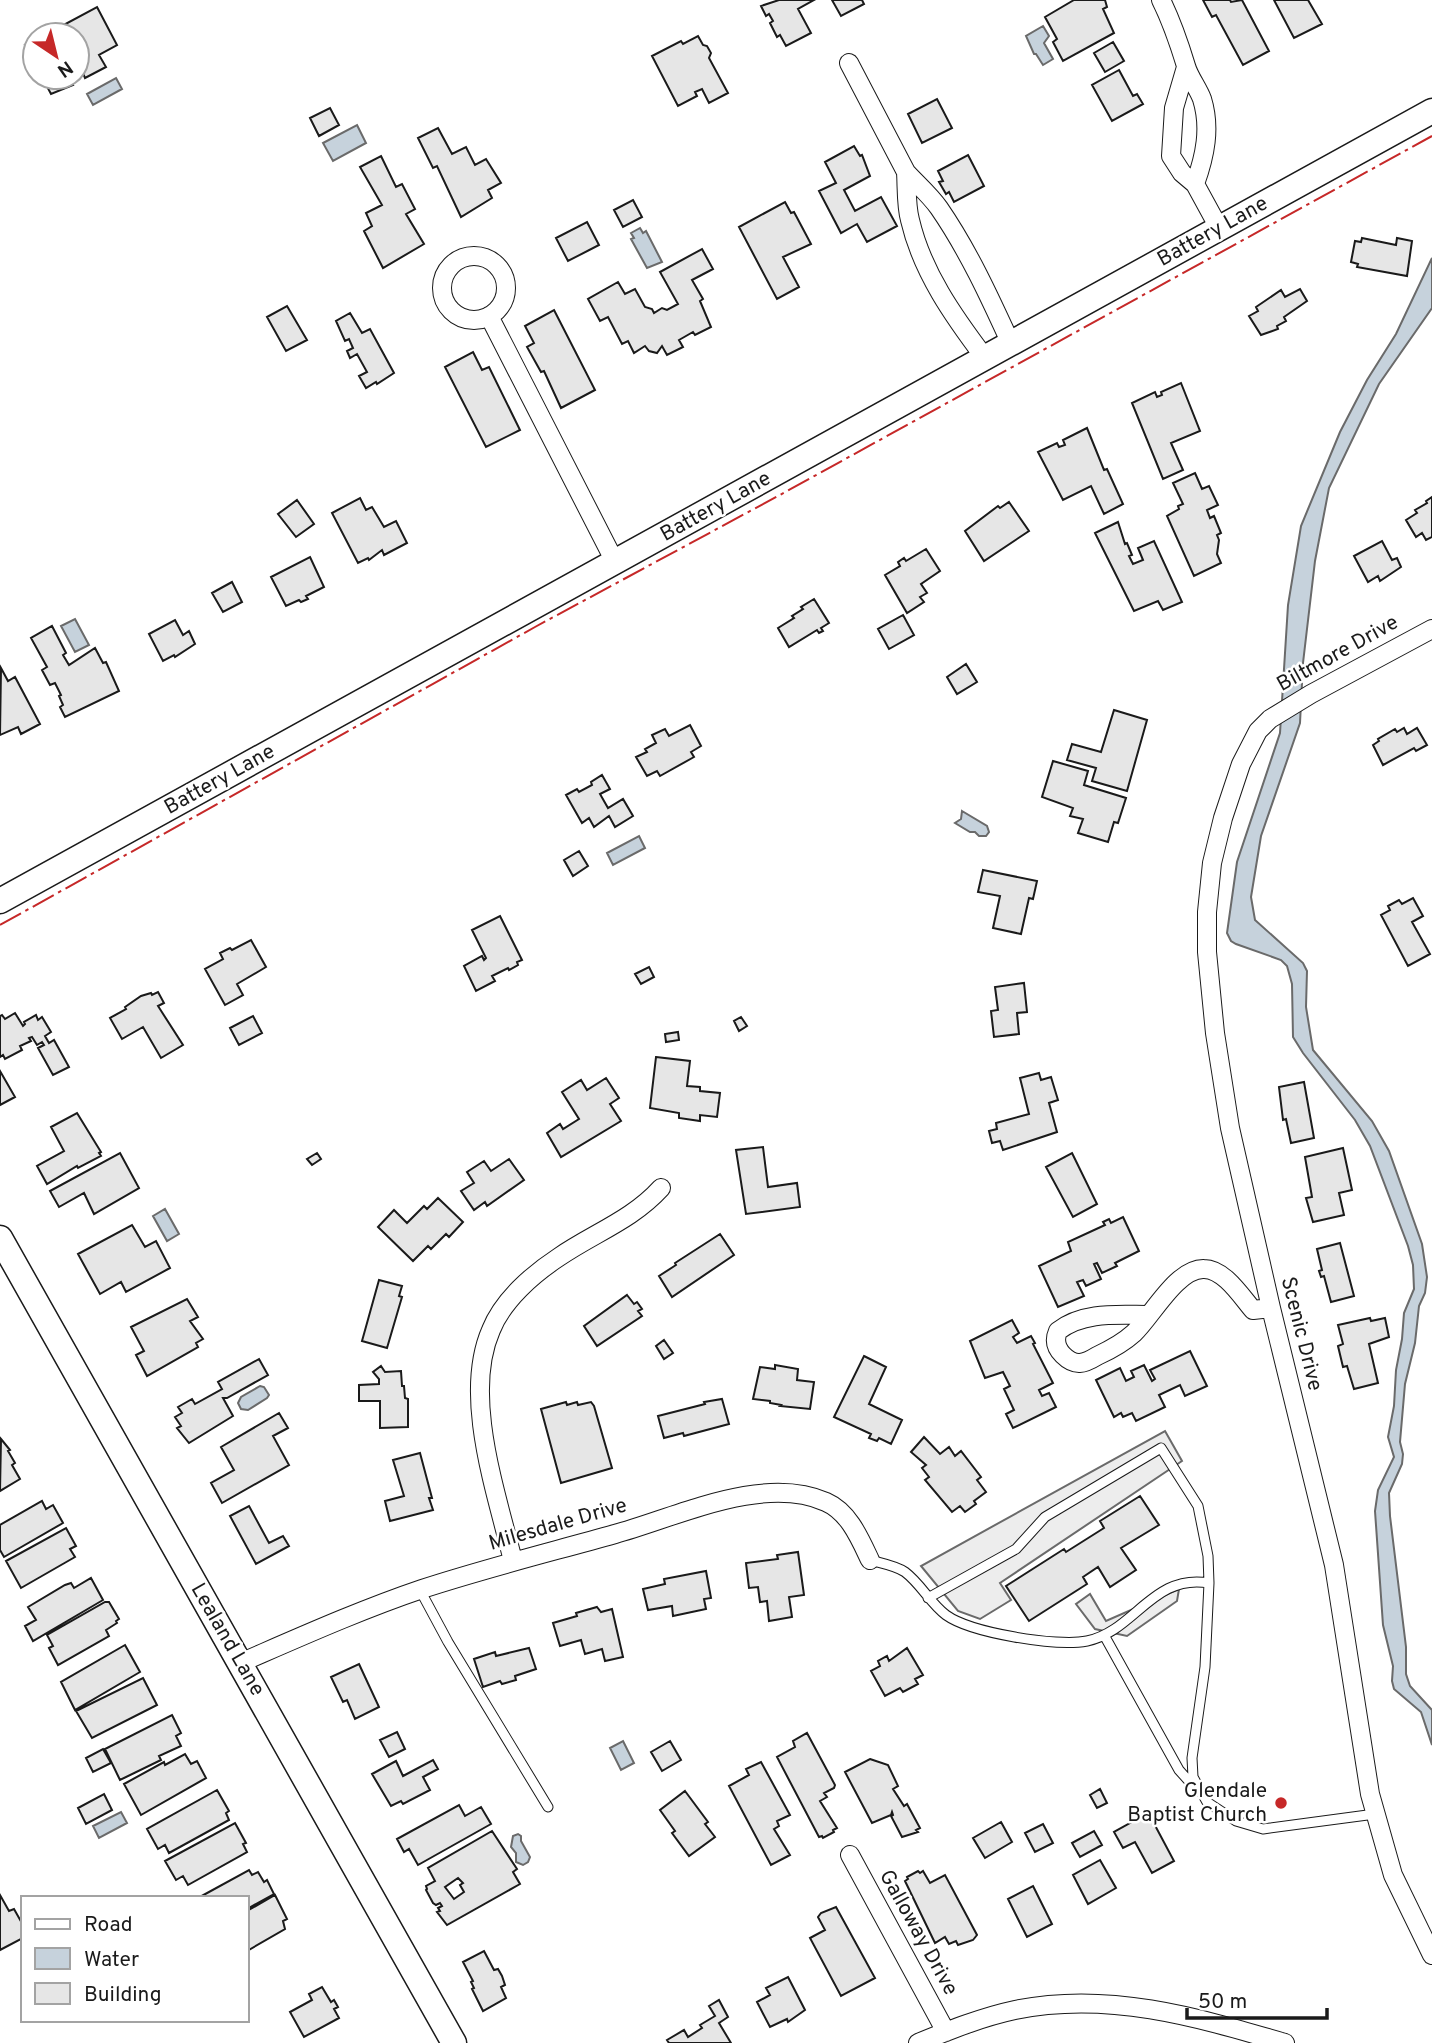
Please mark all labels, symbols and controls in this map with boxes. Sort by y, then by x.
north arrow [21,21,91,91]
text: N [52,55,77,82]
street label: Battery Lane [1153,191,1273,273]
street label: Battery Lane [656,466,776,548]
street label: Biltmore Drive [1272,609,1404,699]
street label: Battery Lane [160,739,280,821]
street label: Scenic Drive [1274,1274,1328,1394]
street label: Milesdale Drive [486,1492,630,1558]
street label: Lealand Lane [184,1579,270,1701]
place label: Glendale Baptist Church [1127,1778,1267,1829]
marker: Glendale Baptist Church [1273,1795,1289,1811]
street label: Galloway Drive [872,1865,964,2001]
legend [21,1896,248,2022]
text: Road [84,1912,133,1939]
text: Water [84,1947,139,1974]
scale bar [1187,1976,1327,2020]
text: Building [84,1982,162,2009]
text: 50 m [1198,1989,1247,2016]

